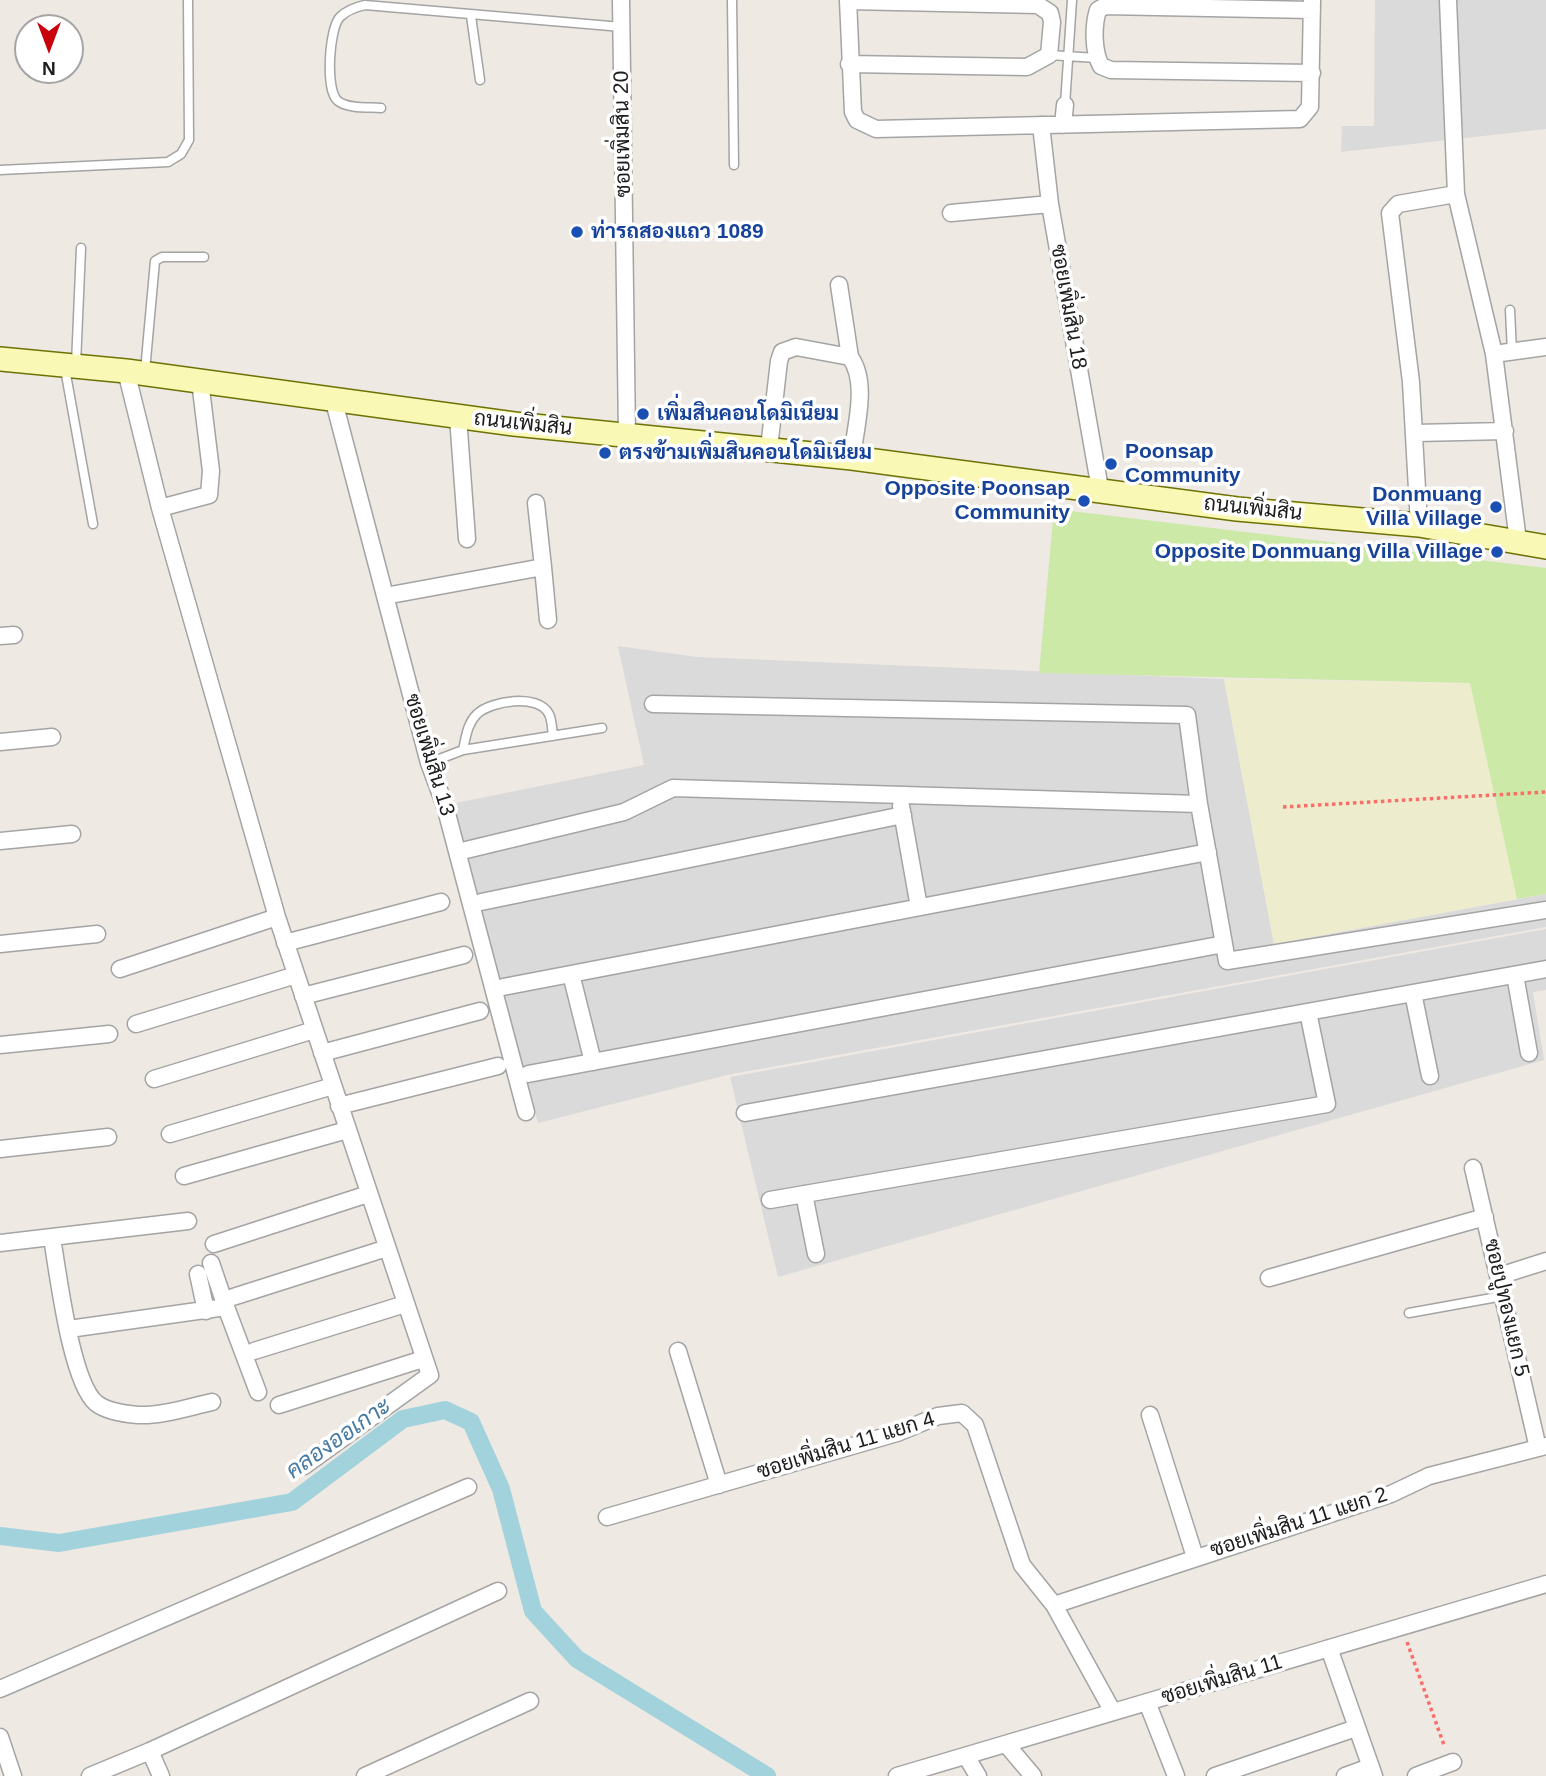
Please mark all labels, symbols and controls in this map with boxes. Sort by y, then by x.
north arrow [14,14,84,84]
text: N [42,58,56,79]
street label: ซอยเพิ่มสิน 20 [609,71,637,197]
place label: ท่ารถสองแถว 1089 [591,219,764,245]
marker: ท่ารถสองแถว 1089 [569,224,585,240]
street label: ซอยเพิ่มสิน 18 [1045,242,1091,372]
place label: เพิ่มสินคอนโดมิเนียม [657,401,839,427]
street label: ถนนเพิ่มสิน [472,406,574,442]
marker: เพิ่มสินคอนโดมิเนียม [635,406,651,422]
place label: Poonsap Community [1125,439,1240,489]
place label: ตรงข้ามเพิ่มสินคอนโดมิเนียม [619,440,872,466]
marker: ตรงข้ามเพิ่มสินคอนโดมิเนียม [597,445,613,461]
marker: Poonsap Community [1103,456,1119,472]
place label: Opposite Poonsap Community [884,476,1070,526]
place label: Donmuang Villa Village [1366,482,1482,532]
street label: ถนนเพิ่มสิน [1202,491,1304,527]
marker: Opposite Poonsap Community [1076,493,1092,509]
marker: Donmuang Villa Village [1488,499,1504,515]
place label: Opposite Donmuang Villa Village [1155,539,1483,565]
marker: Opposite Donmuang Villa Village [1489,544,1505,560]
street label: ซอยเพิ่มสิน 13 [398,691,460,819]
street label: ซอยปูทองแยก 5 [1478,1237,1534,1379]
water label: คลองออเกาะ [281,1393,397,1485]
street label: ซอยเพิ่มสิน 11 แยก 4 [754,1407,938,1485]
street label: ซอยเพิ่มสิน 11 แยก 2 [1207,1482,1391,1564]
street label: ซอยเพิ่มสิน 11 [1159,1650,1285,1710]

